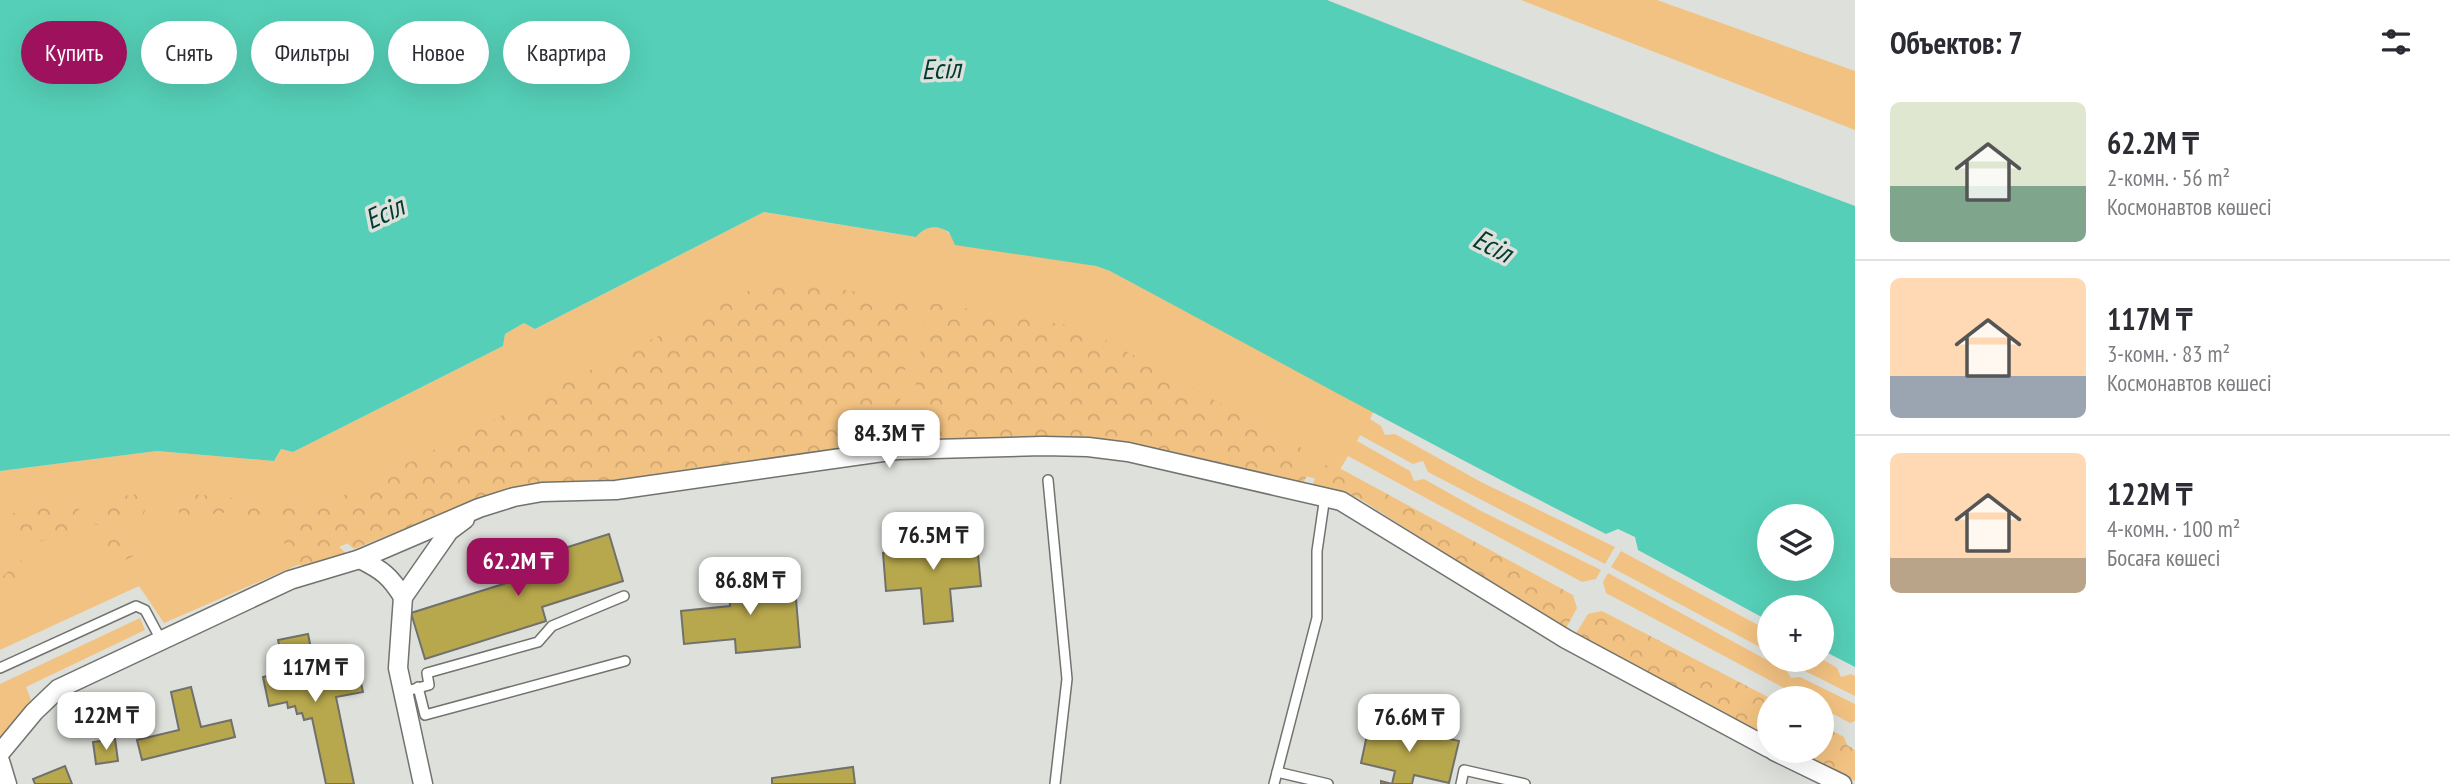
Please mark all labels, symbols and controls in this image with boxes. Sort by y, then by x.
chip: Купить [21,21,127,84]
chip: Снять [141,21,237,84]
chip: Фильтры [251,21,374,84]
chip: Новое [388,21,489,84]
chip: Квартира [503,21,630,84]
text: Объектов: 7 [1890,23,2023,62]
icon: filters [2377,23,2415,61]
water label: Есіл [921,49,964,87]
text: 62.2M ₸ [2107,123,2199,162]
icon: home [1946,130,2030,214]
text: 2-комн. · 56 m² [2107,163,2230,192]
water label: Есіл [358,186,412,237]
text: Космонавтов көшесі [2107,192,2272,221]
water label: Есіл [1467,220,1521,272]
text: 117M ₸ [2107,299,2192,338]
icon: home [1946,306,2030,390]
text: 3-комн. · 83 m² [2107,339,2230,368]
text: Космонавтов көшесі [2107,368,2272,397]
pin: 84.3M ₸ [824,410,954,470]
text: 84.3M ₸ [854,418,924,447]
text: 122M ₸ [2107,474,2192,513]
icon: home [1946,481,2030,565]
map controls [1757,504,1834,763]
button: layers [1757,504,1834,581]
pin: 76.5M ₸ [868,512,998,572]
text: 4-комн. · 100 m² [2107,514,2240,543]
text: 76.5M ₸ [898,520,968,549]
pin: 62.2M ₸ [453,538,583,598]
text: Босаға көшесі [2107,543,2220,572]
text: 62.2M ₸ [483,546,553,575]
pin: 86.8M ₸ [685,558,815,617]
text: 86.8M ₸ [715,565,785,594]
button: + [1757,595,1834,672]
pin: 117M ₸ [258,644,372,704]
text: 117M ₸ [282,652,348,681]
button: − [1757,686,1834,763]
pin: 122M ₸ [49,692,163,752]
pin: 76.6M ₸ [1344,694,1474,754]
text: 122M ₸ [73,700,139,729]
text: 76.6M ₸ [1374,702,1444,731]

